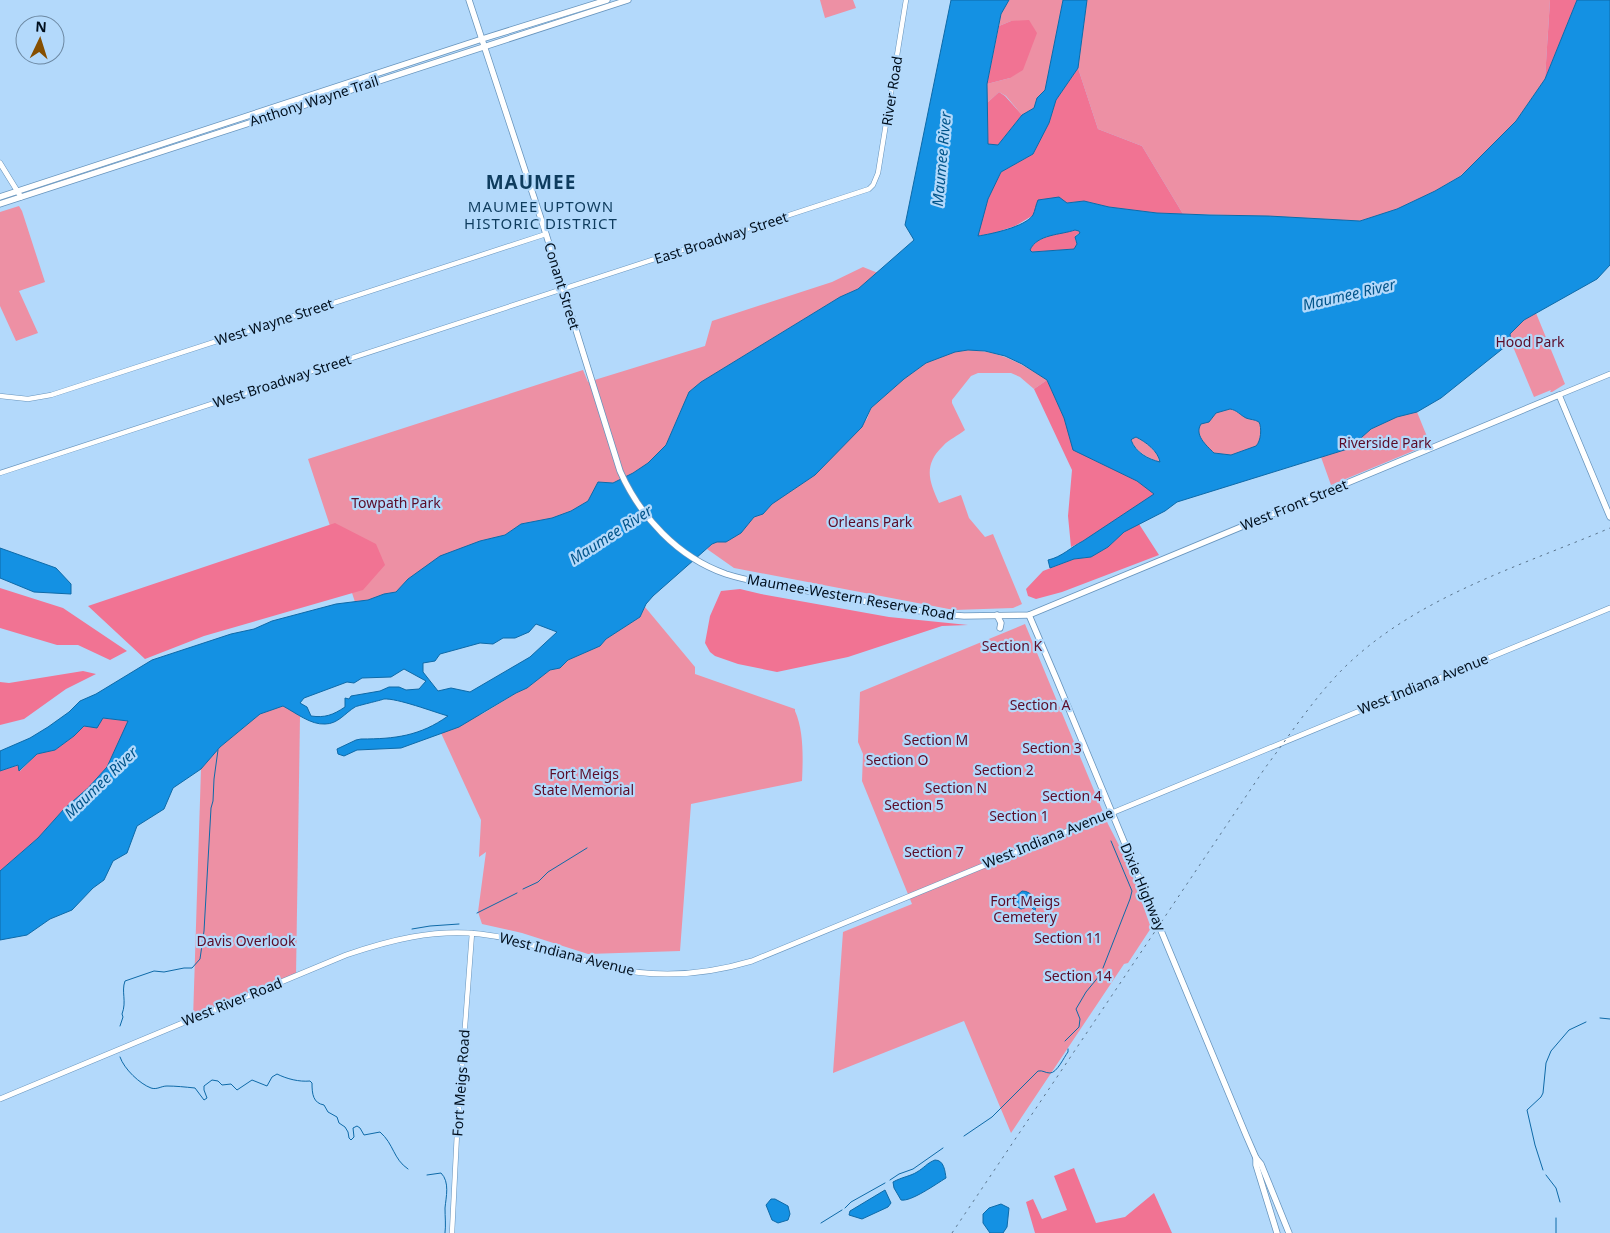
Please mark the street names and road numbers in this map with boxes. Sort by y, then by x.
street label: River Road [877,55,906,127]
street label: Anthony Wayne Trail [247,71,381,130]
street label: East Broadway Street [652,207,790,268]
street label: Conant Street [540,240,585,332]
street label: West Wayne Street [212,293,335,350]
street label: West Broadway Street [210,349,353,412]
street label: West Front Street [1238,474,1350,535]
street label: Maumee-Western Reserve Road [746,569,956,624]
street label: West Indiana Avenue [1355,649,1491,718]
street label: West Indiana Avenue [980,803,1116,872]
street label: Dixie Highway [1116,840,1171,934]
street label: West Indiana Avenue [497,928,637,980]
street label: West River Road [179,973,285,1030]
street label: Fort Meigs Road [447,1029,474,1137]

